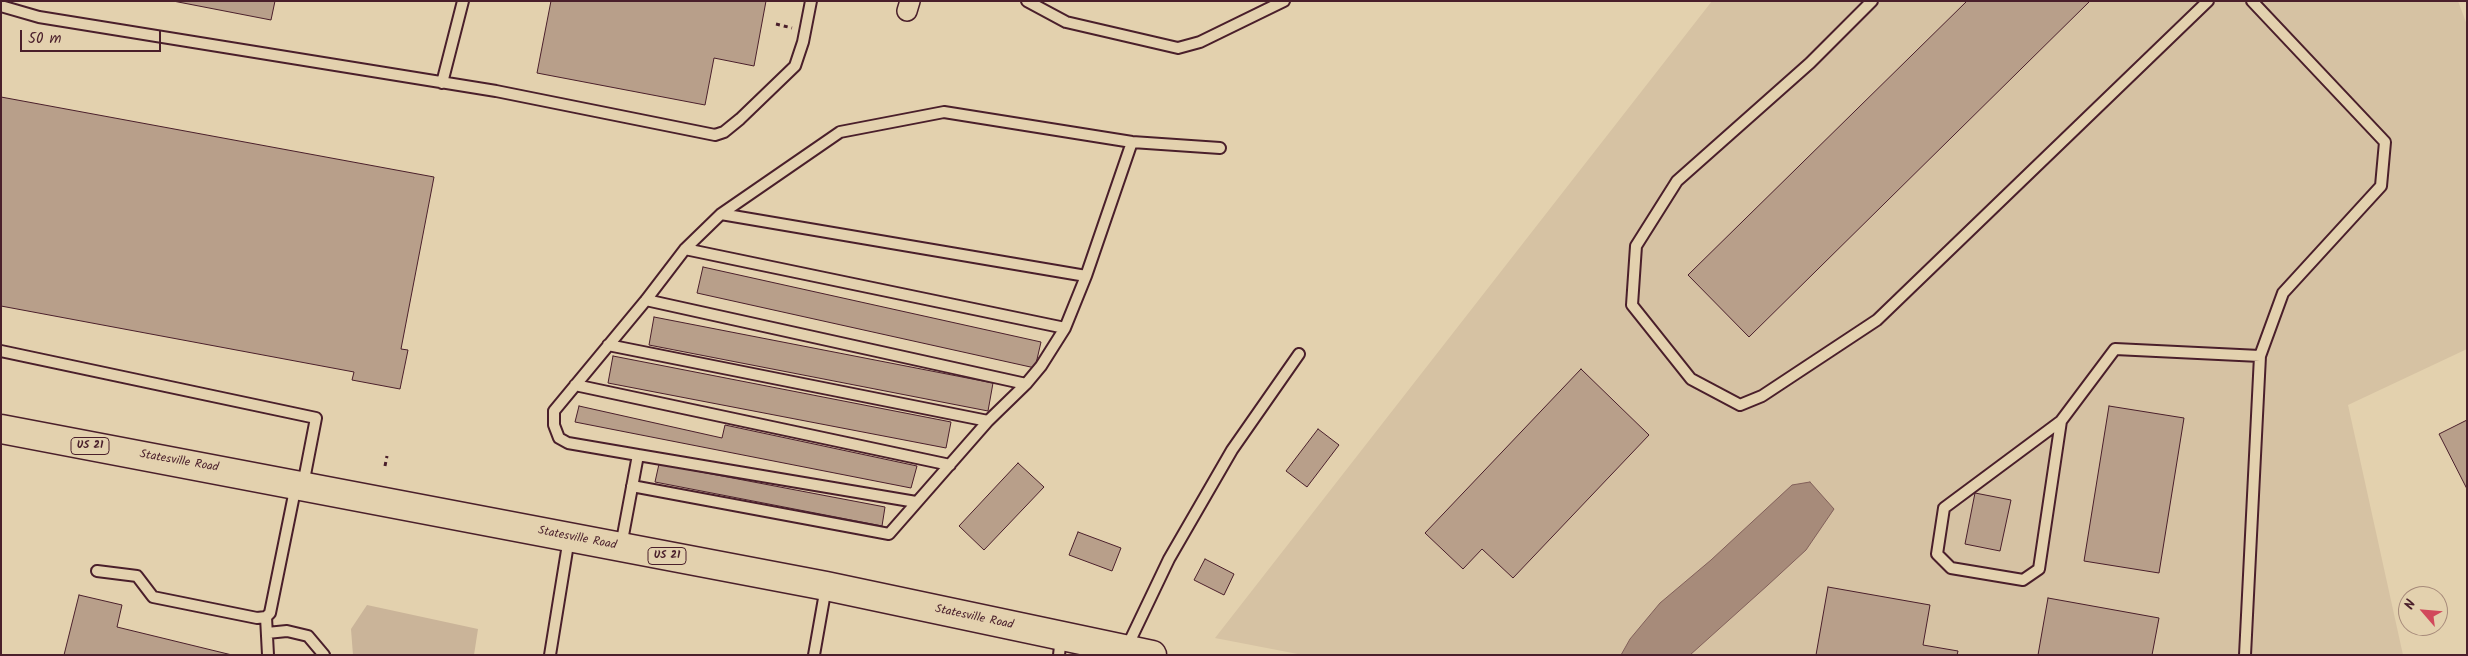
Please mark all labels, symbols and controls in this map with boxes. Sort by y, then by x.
scale bar [22,20,164,52]
text: 50 m [28,27,62,51]
road number: US 21 [71,438,109,454]
street label: Statesville Road [138,448,220,476]
street label: Statesville Road [536,524,618,554]
road number: US 21 [648,548,686,564]
north arrow [2398,586,2448,636]
text: N [2399,596,2422,614]
street label: Statesville Road [933,603,1015,633]

